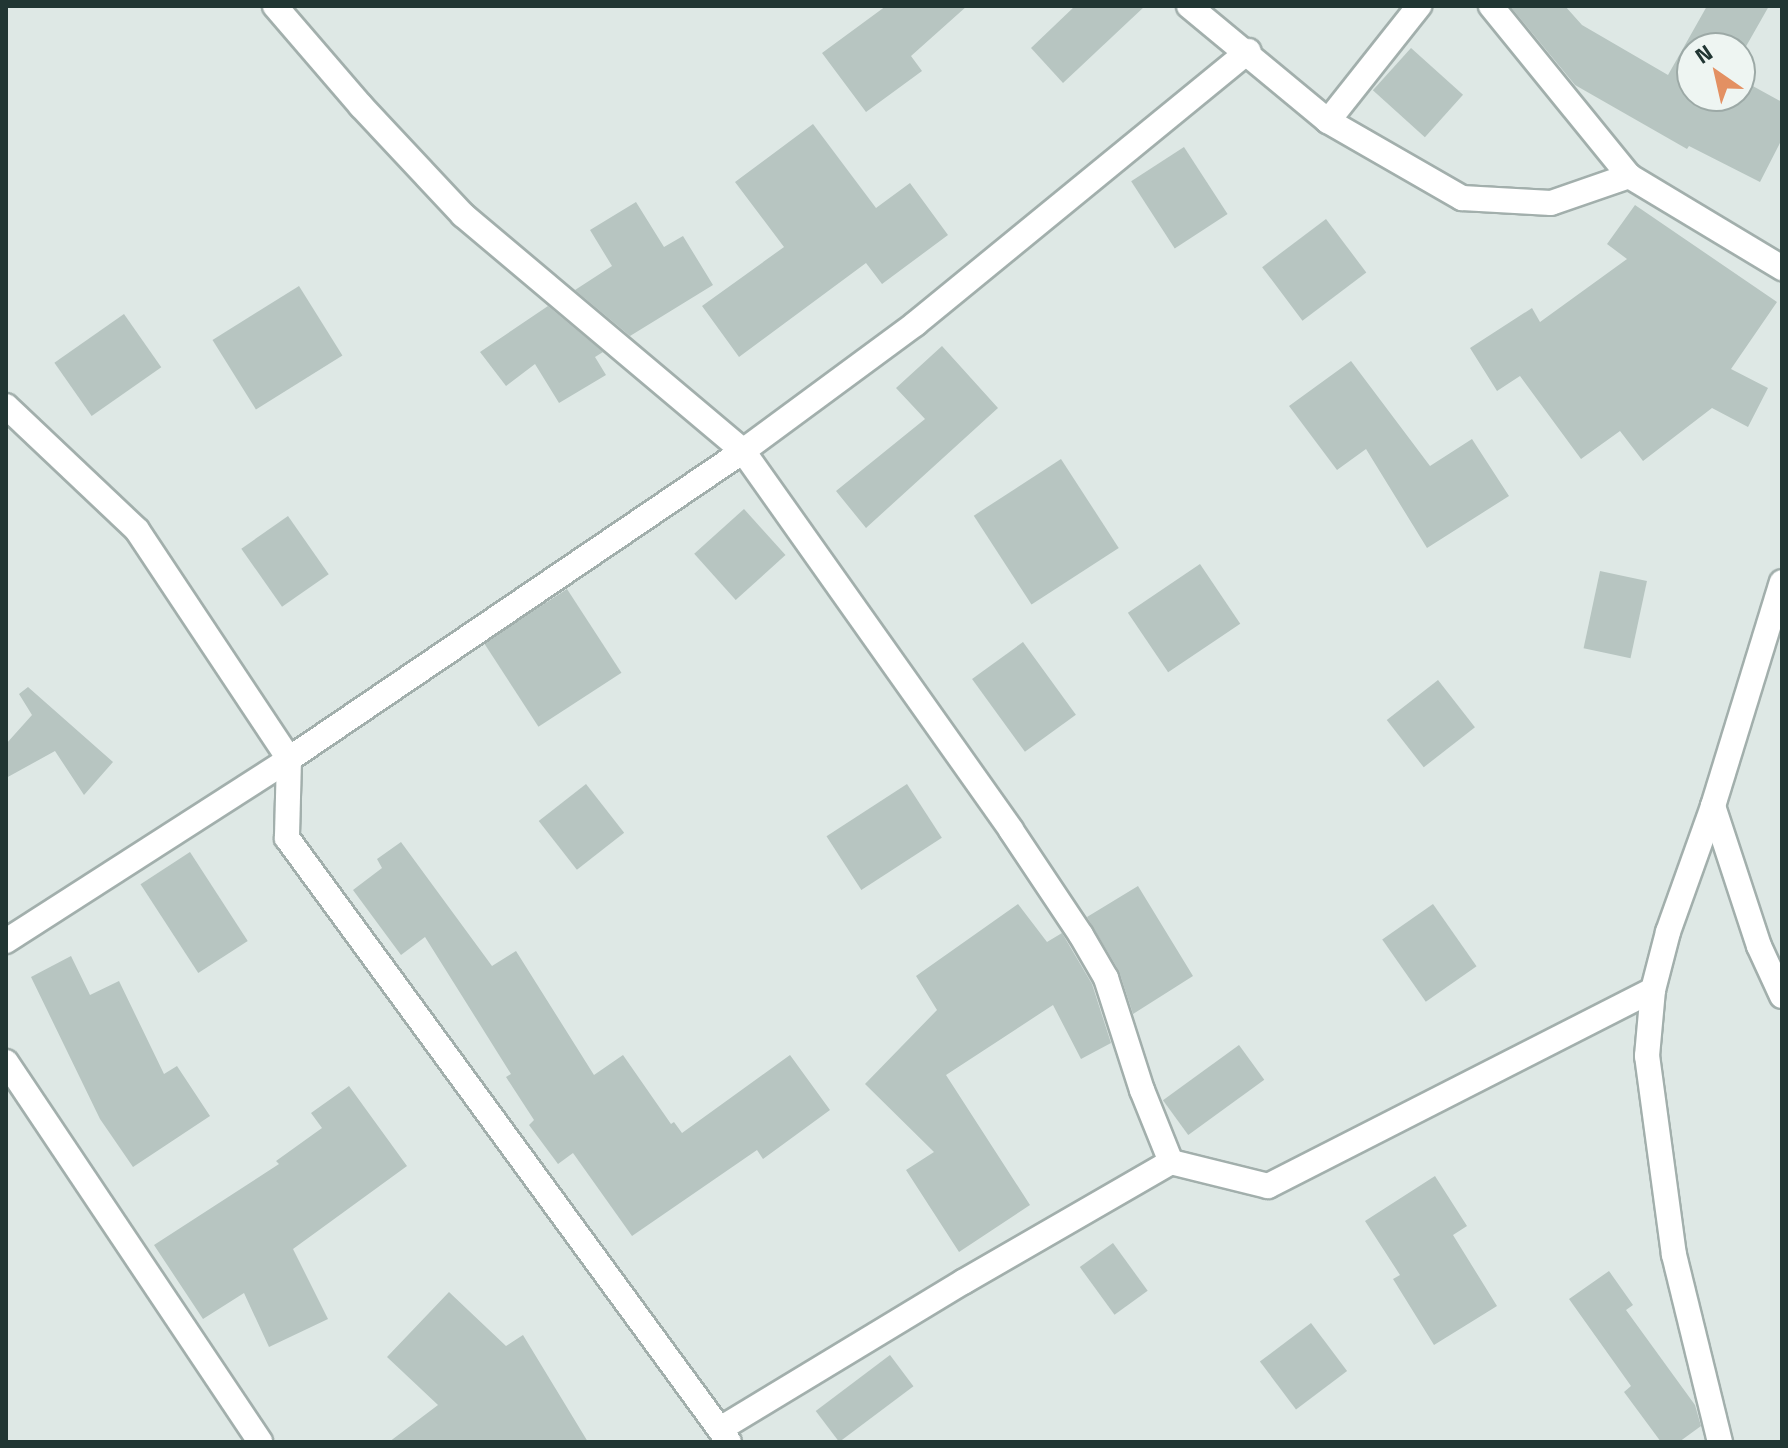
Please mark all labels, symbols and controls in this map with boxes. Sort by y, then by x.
north arrow [1676,32,1756,112]
text: N [1688,35,1720,72]

